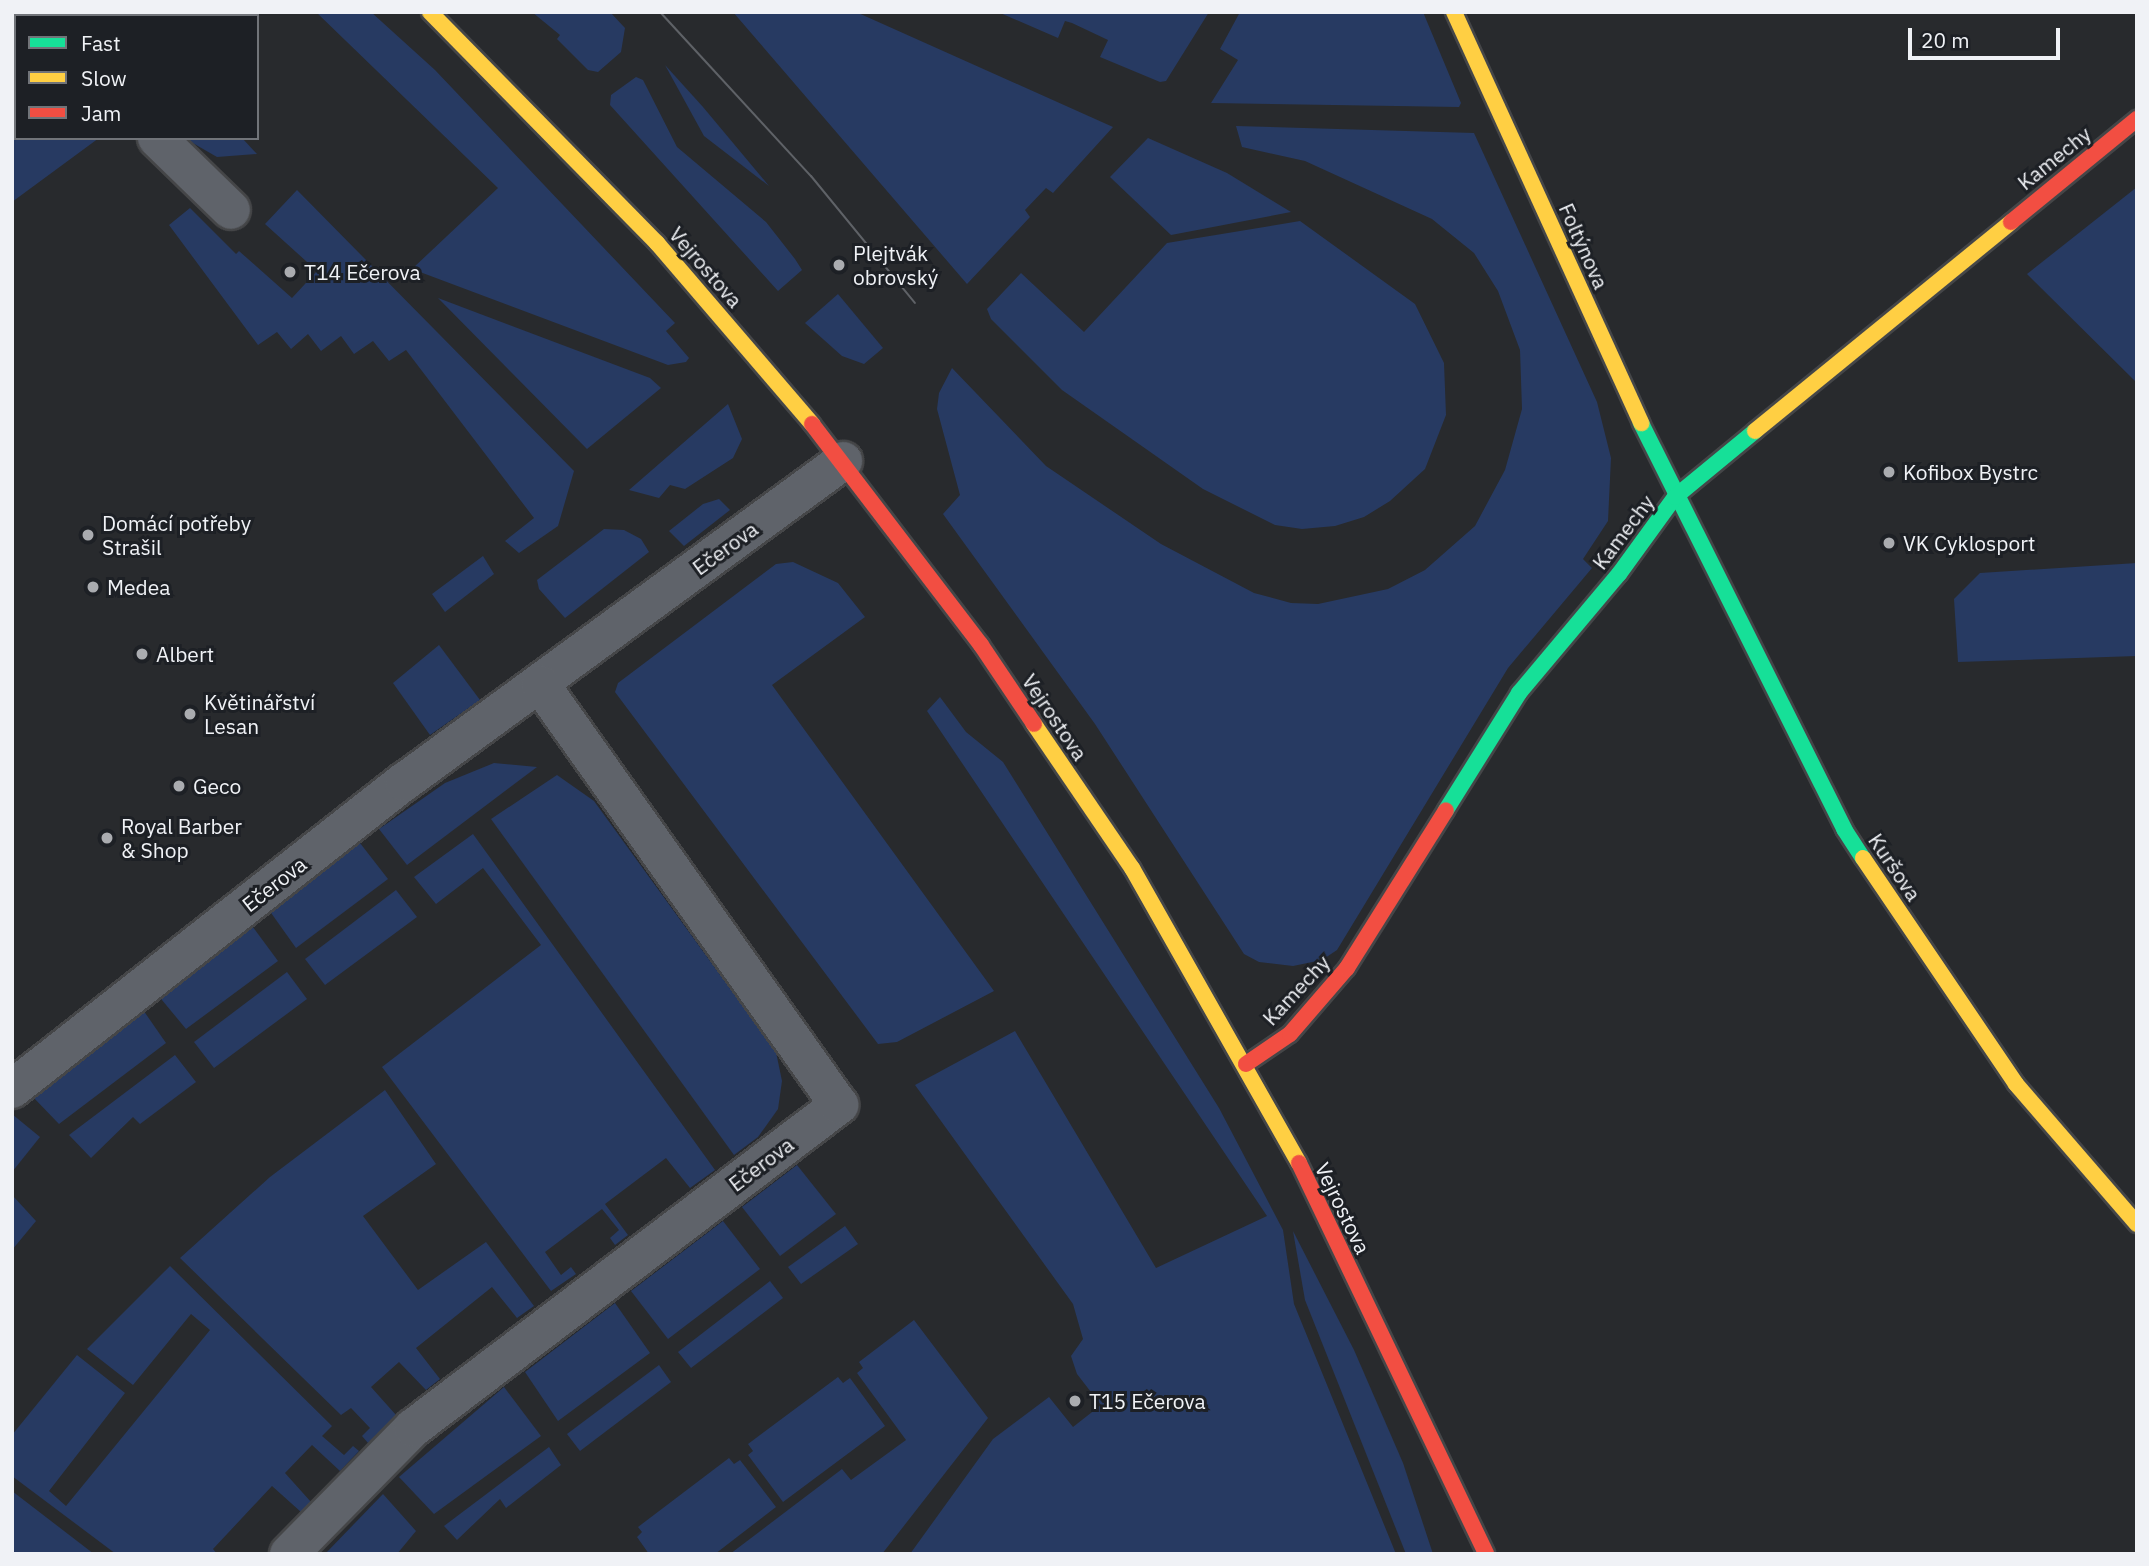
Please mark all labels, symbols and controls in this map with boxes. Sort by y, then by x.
legend [14,14,259,140]
scale bar [1911,14,2063,58]
text: 20 m [1921,26,1970,54]
text: Fast [81,29,121,57]
text: Slow [81,64,127,92]
text: Jam [81,99,121,127]
street label: Kamechy [2012,121,2096,195]
street label: Foltýnova [1554,199,1614,293]
street label: Vejrostova [664,222,748,312]
place label: Plejtvák obrovský [853,240,938,290]
marker: Plejtvák obrovský [831,257,847,273]
place label: T14 Ečerova [304,259,421,285]
marker: T14 Ečerova [282,264,298,280]
place label: Kofibox Bystrc [1903,459,2038,485]
marker: Kofibox Bystrc [1881,464,1897,480]
street label: Kamechy [1587,490,1659,574]
place label: Domácí potřeby Strašil [102,510,251,560]
street label: Ečerova [687,516,763,580]
marker: Domácí potřeby Strašil [80,527,96,543]
place label: VK Cyklosport [1903,530,2035,556]
marker: VK Cyklosport [1881,535,1897,551]
place label: Medea [107,574,171,600]
marker: Medea [85,579,101,595]
place label: Albert [156,641,214,667]
marker: Albert [134,646,150,662]
street label: Vejrostova [1017,669,1093,765]
place label: Květinářství Lesan [204,689,315,739]
marker: Květinářství Lesan [182,706,198,722]
place label: Geco [193,773,241,799]
marker: Geco [171,778,187,794]
place label: Royal Barber & Shop [121,813,242,863]
street label: Kuršova [1863,828,1927,906]
marker: Royal Barber & Shop [99,830,115,846]
street label: Ečerova [237,851,311,917]
street label: Kamechy [1257,950,1335,1030]
street label: Ečerova [724,1132,798,1196]
street label: Vejrostova [1310,1158,1376,1258]
place label: T15 Ečerova [1089,1388,1206,1414]
marker: T15 Ečerova [1067,1393,1083,1409]

